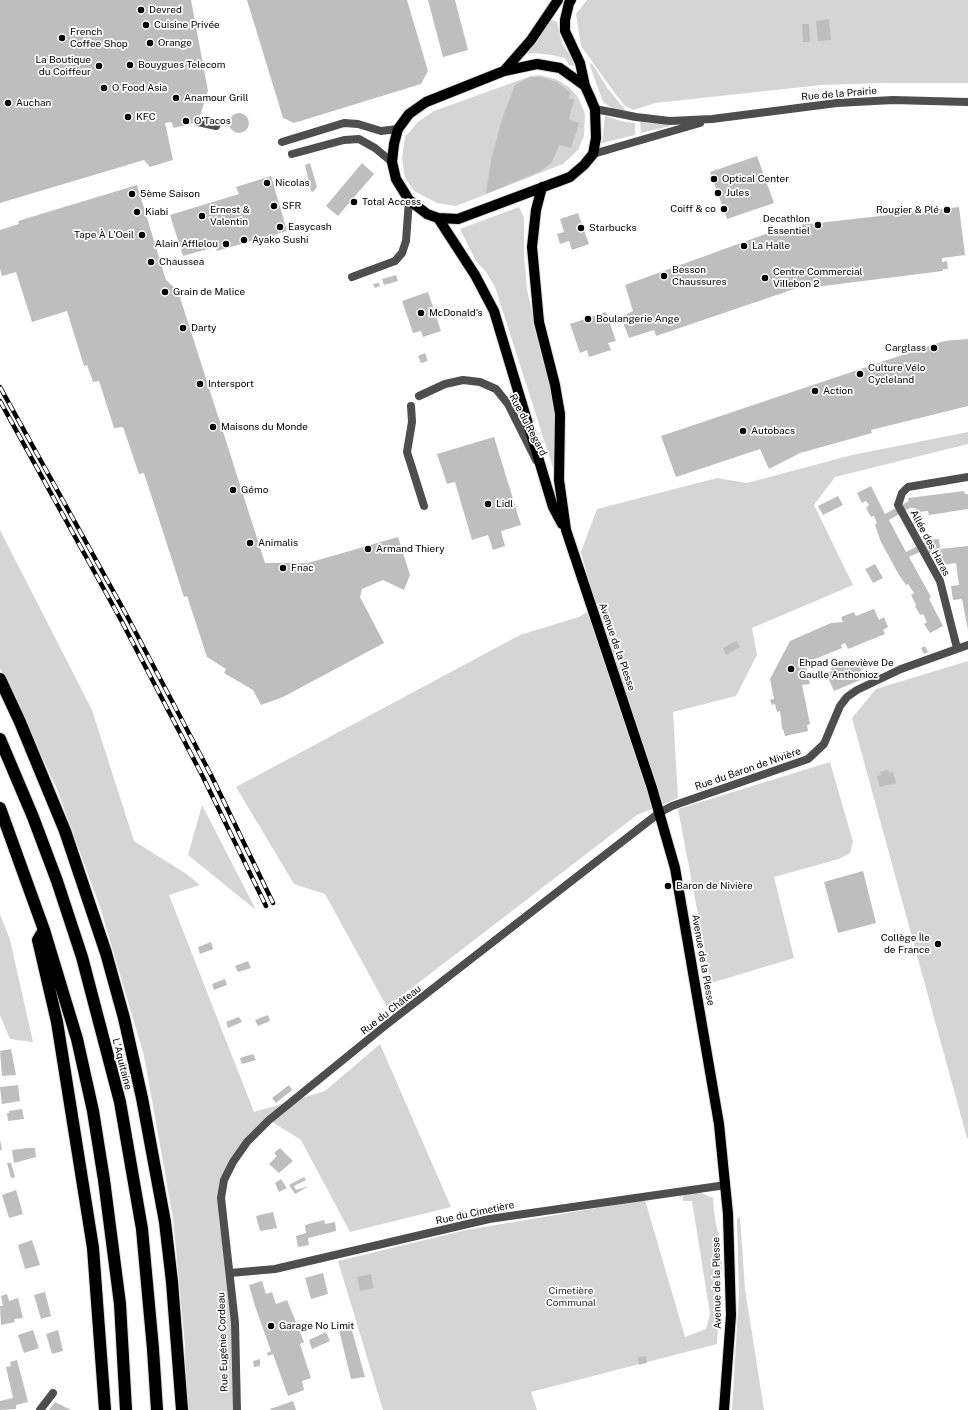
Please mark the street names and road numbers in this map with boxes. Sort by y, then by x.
street label: Rue de la Prairie [801,85,877,103]
street label: Rue du Regard [507,392,549,458]
street label: Allée des Haras [908,508,952,578]
street label: Avenue de la Plesse [596,601,638,693]
street label: Rue du Baron de Nivière [693,745,803,793]
street label: Avenue de la Plesse [689,914,717,1006]
street label: Rue du Château [358,983,424,1037]
street label: L'Aquitaine [110,1037,134,1091]
street label: Rue du Cimetière [435,1199,515,1227]
street label: Avenue de la Plesse [710,1237,724,1329]
street label: Rue Eugénie Cordeau [215,1292,231,1392]

